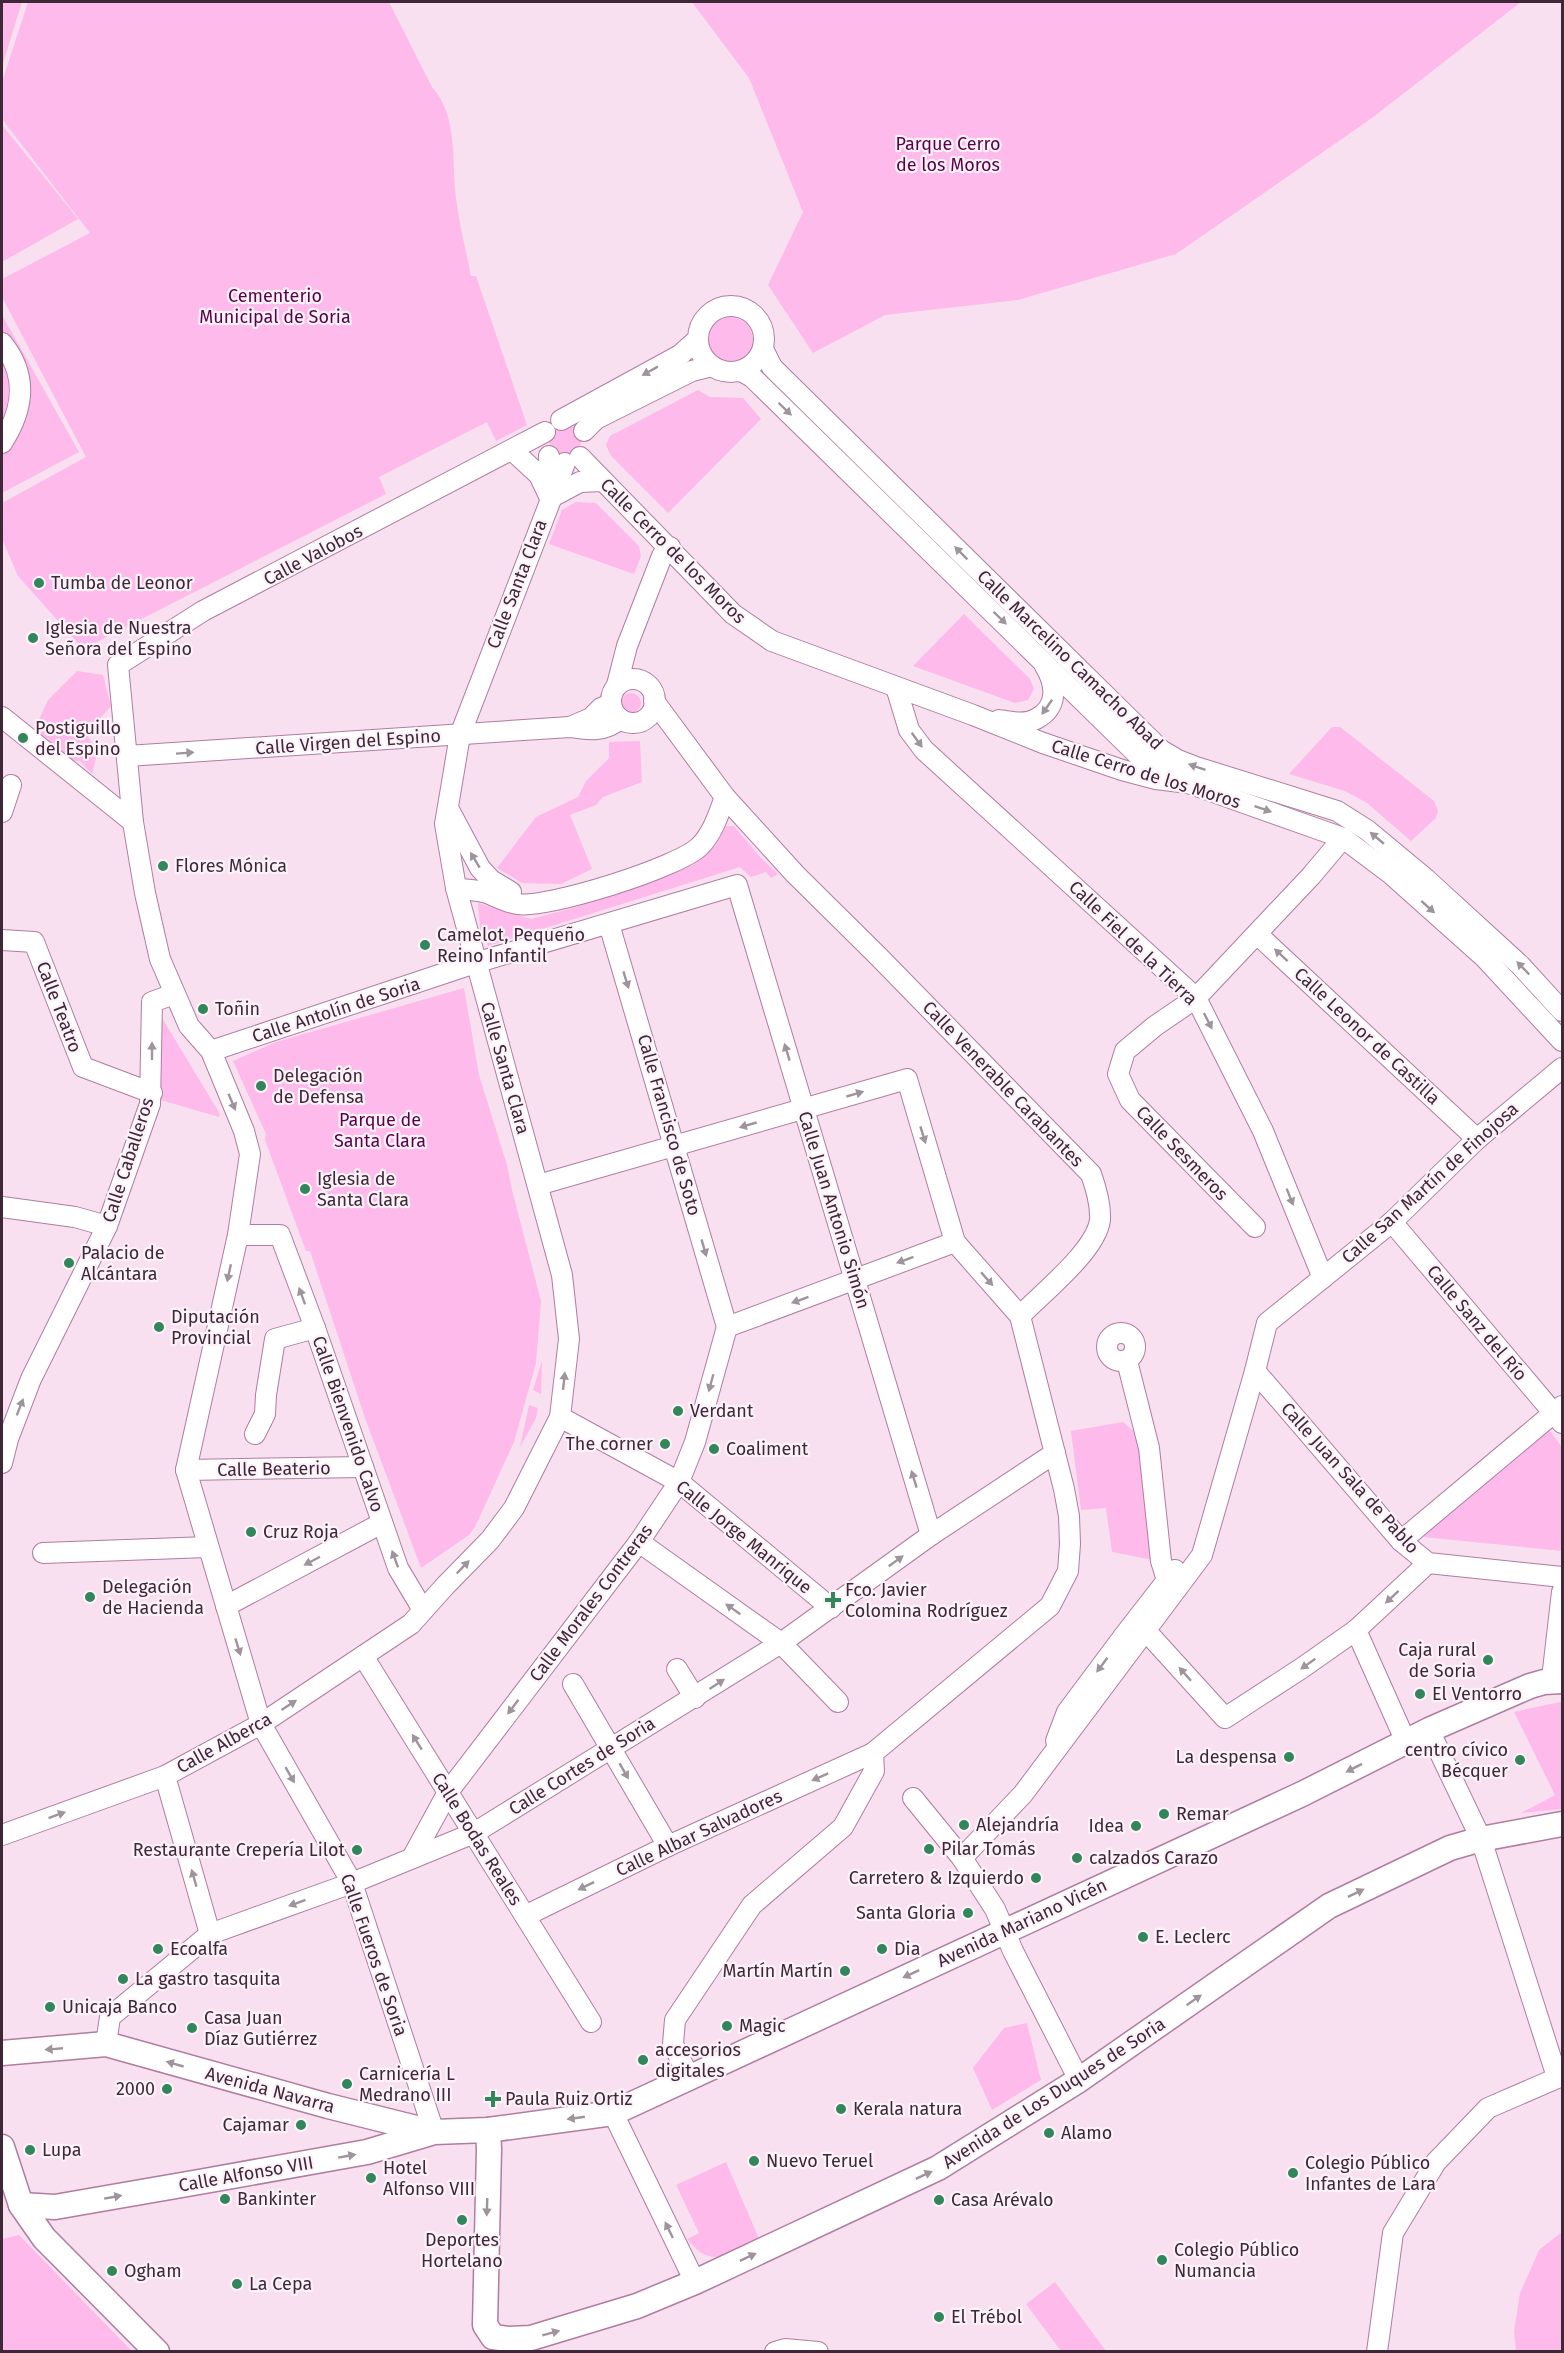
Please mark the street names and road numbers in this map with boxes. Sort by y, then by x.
street label: Calle Cerro de los Moros [596,474,750,628]
street label: Calle Santa Clara [482,516,552,652]
street label: Calle Valobos [260,520,366,590]
street label: Calle Marcelino Camacho Abad [973,565,1167,755]
street label: Calle Virgen del Espino [255,725,441,759]
street label: Calle Cerro de los Moros [1049,735,1243,813]
street label: Calle Fiel de la Tierra [1064,876,1202,1010]
street label: Calle Teatro [32,958,86,1056]
street label: Calle Leonor de Castilla [1290,963,1444,1109]
street label: Calle Antolín de Soria [249,972,423,1048]
street label: Calle Venerable Carabantes [918,997,1088,1171]
street label: Calle Santa Clara [476,999,534,1137]
street label: Calle Francisco de Soto [633,1032,705,1218]
street label: Calle Caballeros [97,1095,159,1225]
street label: Calle San Martín de Finojosa [1337,1098,1523,1268]
street label: Calle Sesmeros [1131,1101,1233,1205]
street label: Calle Juan Antonio Simón [793,1109,875,1311]
street label: Calle Sanz del Río [1422,1261,1532,1385]
street label: Calle Bienvenido Calvo [307,1333,389,1515]
street label: Calle Juan Sala de Pablo [1276,1398,1424,1558]
street label: Calle Beaterio [217,1457,331,1481]
street label: Calle Jorge Manrique [672,1475,816,1599]
street label: Calle Morales Contreras [525,1520,657,1686]
street label: Calle Alberca [173,1708,275,1778]
street label: Calle Cortes de Soria [505,1712,659,1820]
street label: Calle Bodas Reales [427,1768,527,1910]
street label: Calle Albar Salvadores [612,1785,786,1881]
street label: Calle Fueros de Soria [336,1871,412,2039]
street label: Avenida Mariano Vicén [934,1874,1110,1972]
street label: Avenida de Los Duques de Soria [938,2013,1170,2173]
street label: Avenida Navarra [203,2062,337,2118]
street label: Calle Alfonso VIII [177,2151,315,2197]

